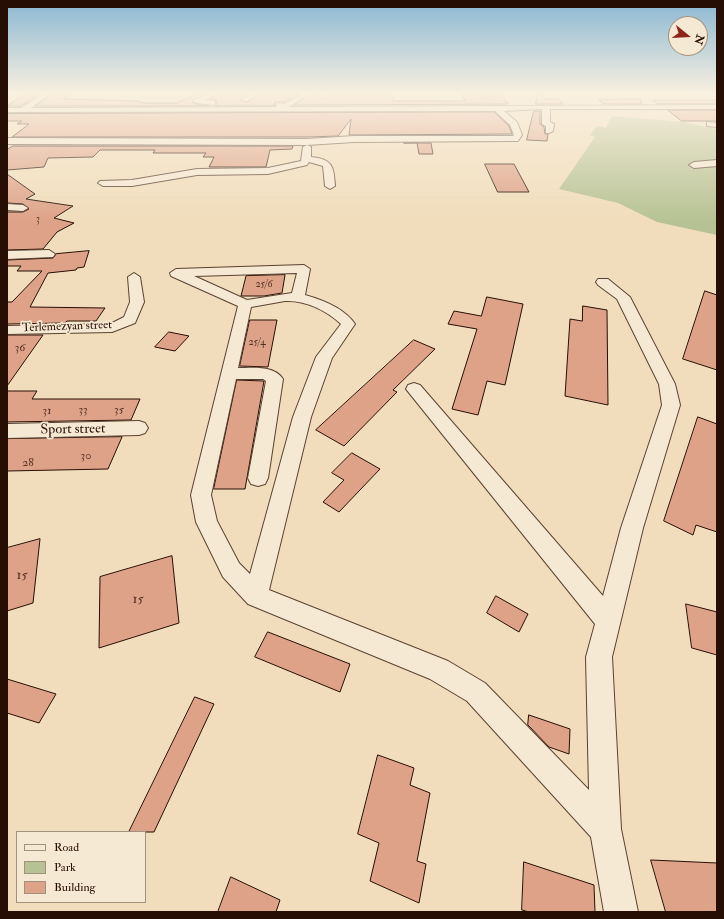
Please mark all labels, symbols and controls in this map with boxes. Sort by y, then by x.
north arrow [668,16,708,56]
text: N [691,33,707,46]
house number: 3 [36,214,40,226]
house number: 25/6 [256,279,272,291]
street label: Terlemezyan street [22,318,112,336]
house number: 25/4 [248,337,266,349]
house number: 36 [15,341,25,355]
house number: 33 [78,403,88,417]
house number: 35 [114,403,124,417]
house number: 31 [43,404,51,418]
street label: Sport street [40,421,106,439]
house number: 30 [81,449,91,463]
house number: 28 [22,456,34,470]
house number: 15 [16,568,28,584]
house number: 15 [132,592,144,608]
legend [16,831,146,903]
text: Road [54,840,79,855]
text: Park [54,860,76,875]
text: Building [54,880,95,895]

